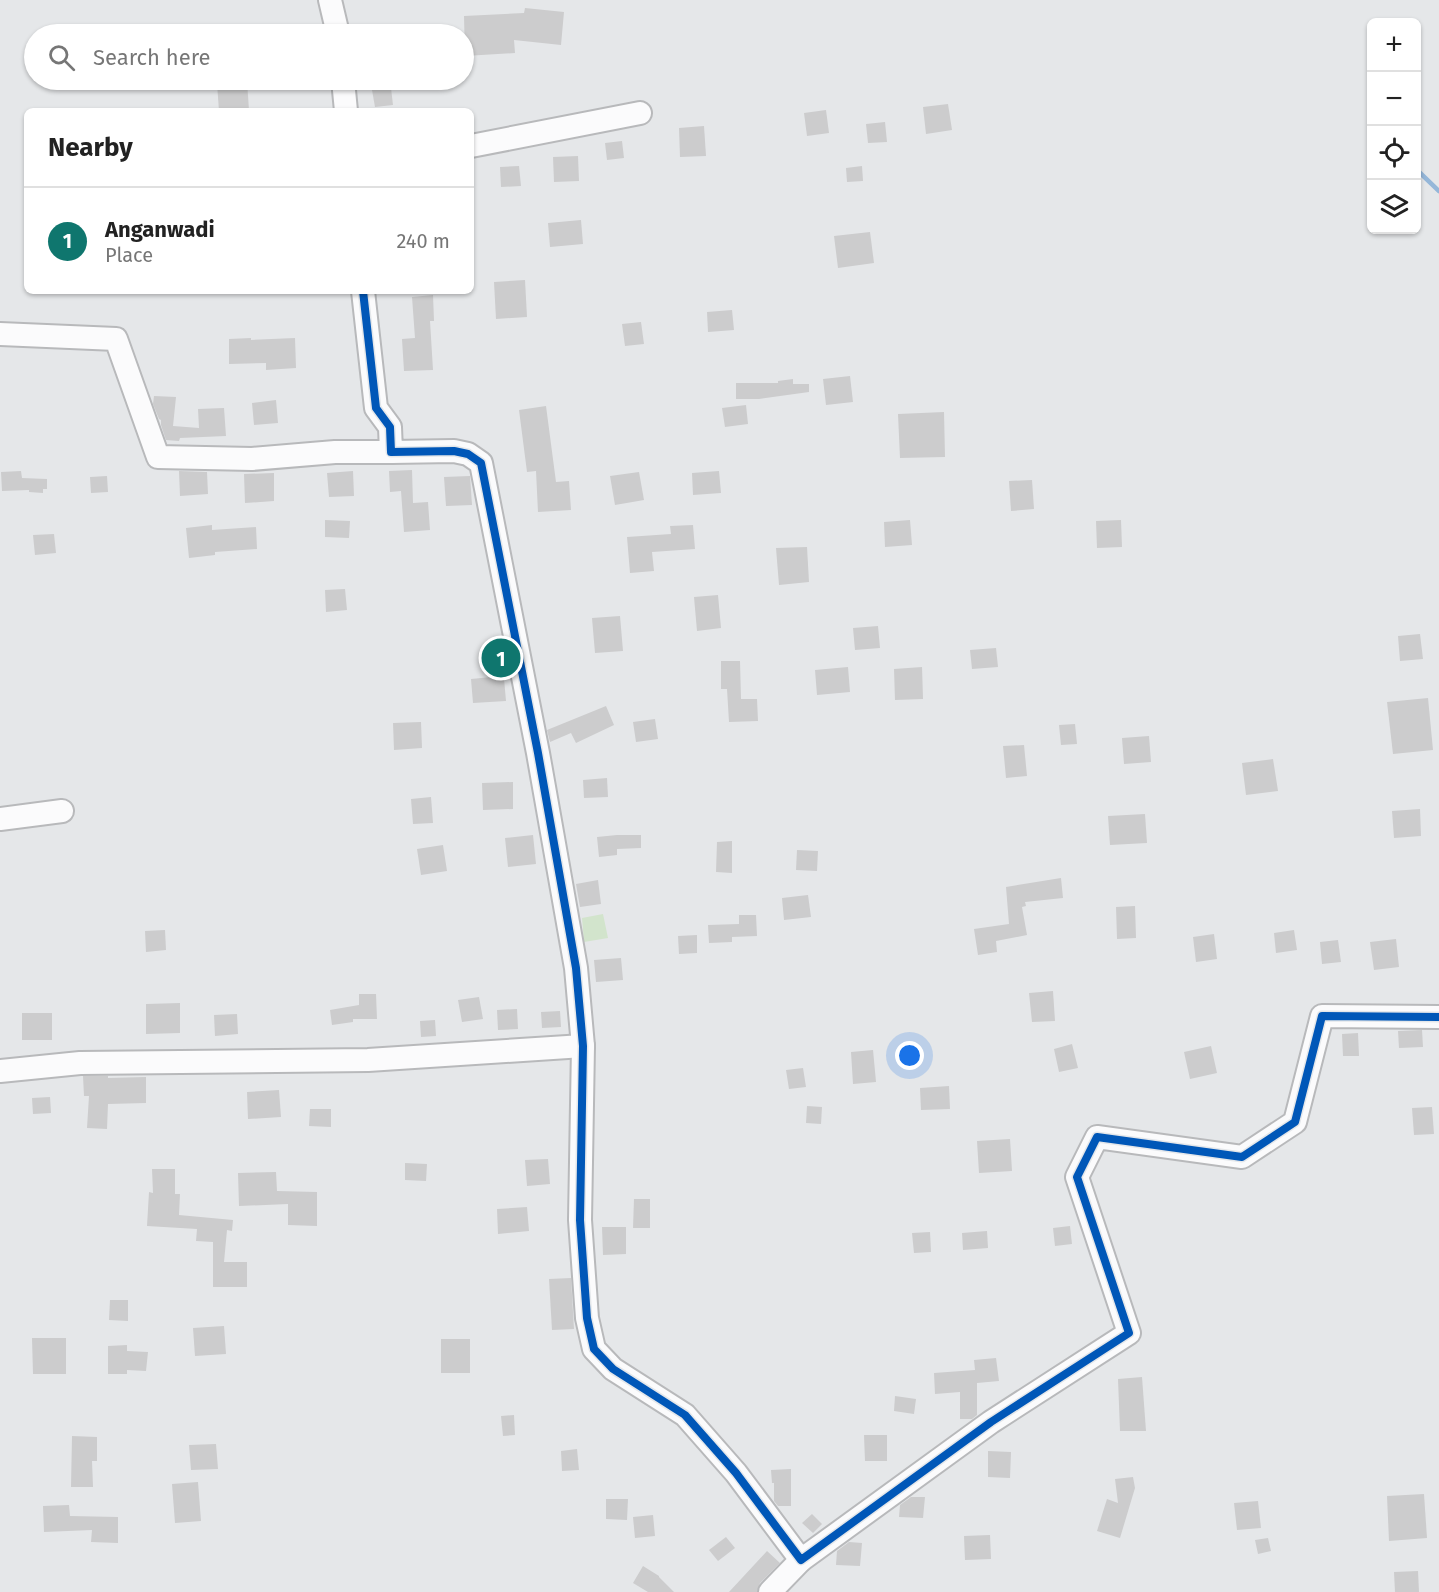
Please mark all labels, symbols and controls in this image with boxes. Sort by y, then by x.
map controls [1367,18,1421,234]
button: + [1367,18,1421,72]
search box [24,24,474,90]
icon: search [45,41,78,74]
text: Search here [93,44,211,71]
button: − [1367,72,1421,126]
button: locate [1367,126,1421,180]
text: Nearby [48,132,133,163]
button: layers [1367,180,1421,234]
text: Anganwadi [105,216,215,243]
text: 1 [63,229,72,253]
text: 240 m [396,229,450,253]
text: Place [105,243,153,267]
pin: 1 [482,636,520,680]
your location [895,1041,924,1070]

